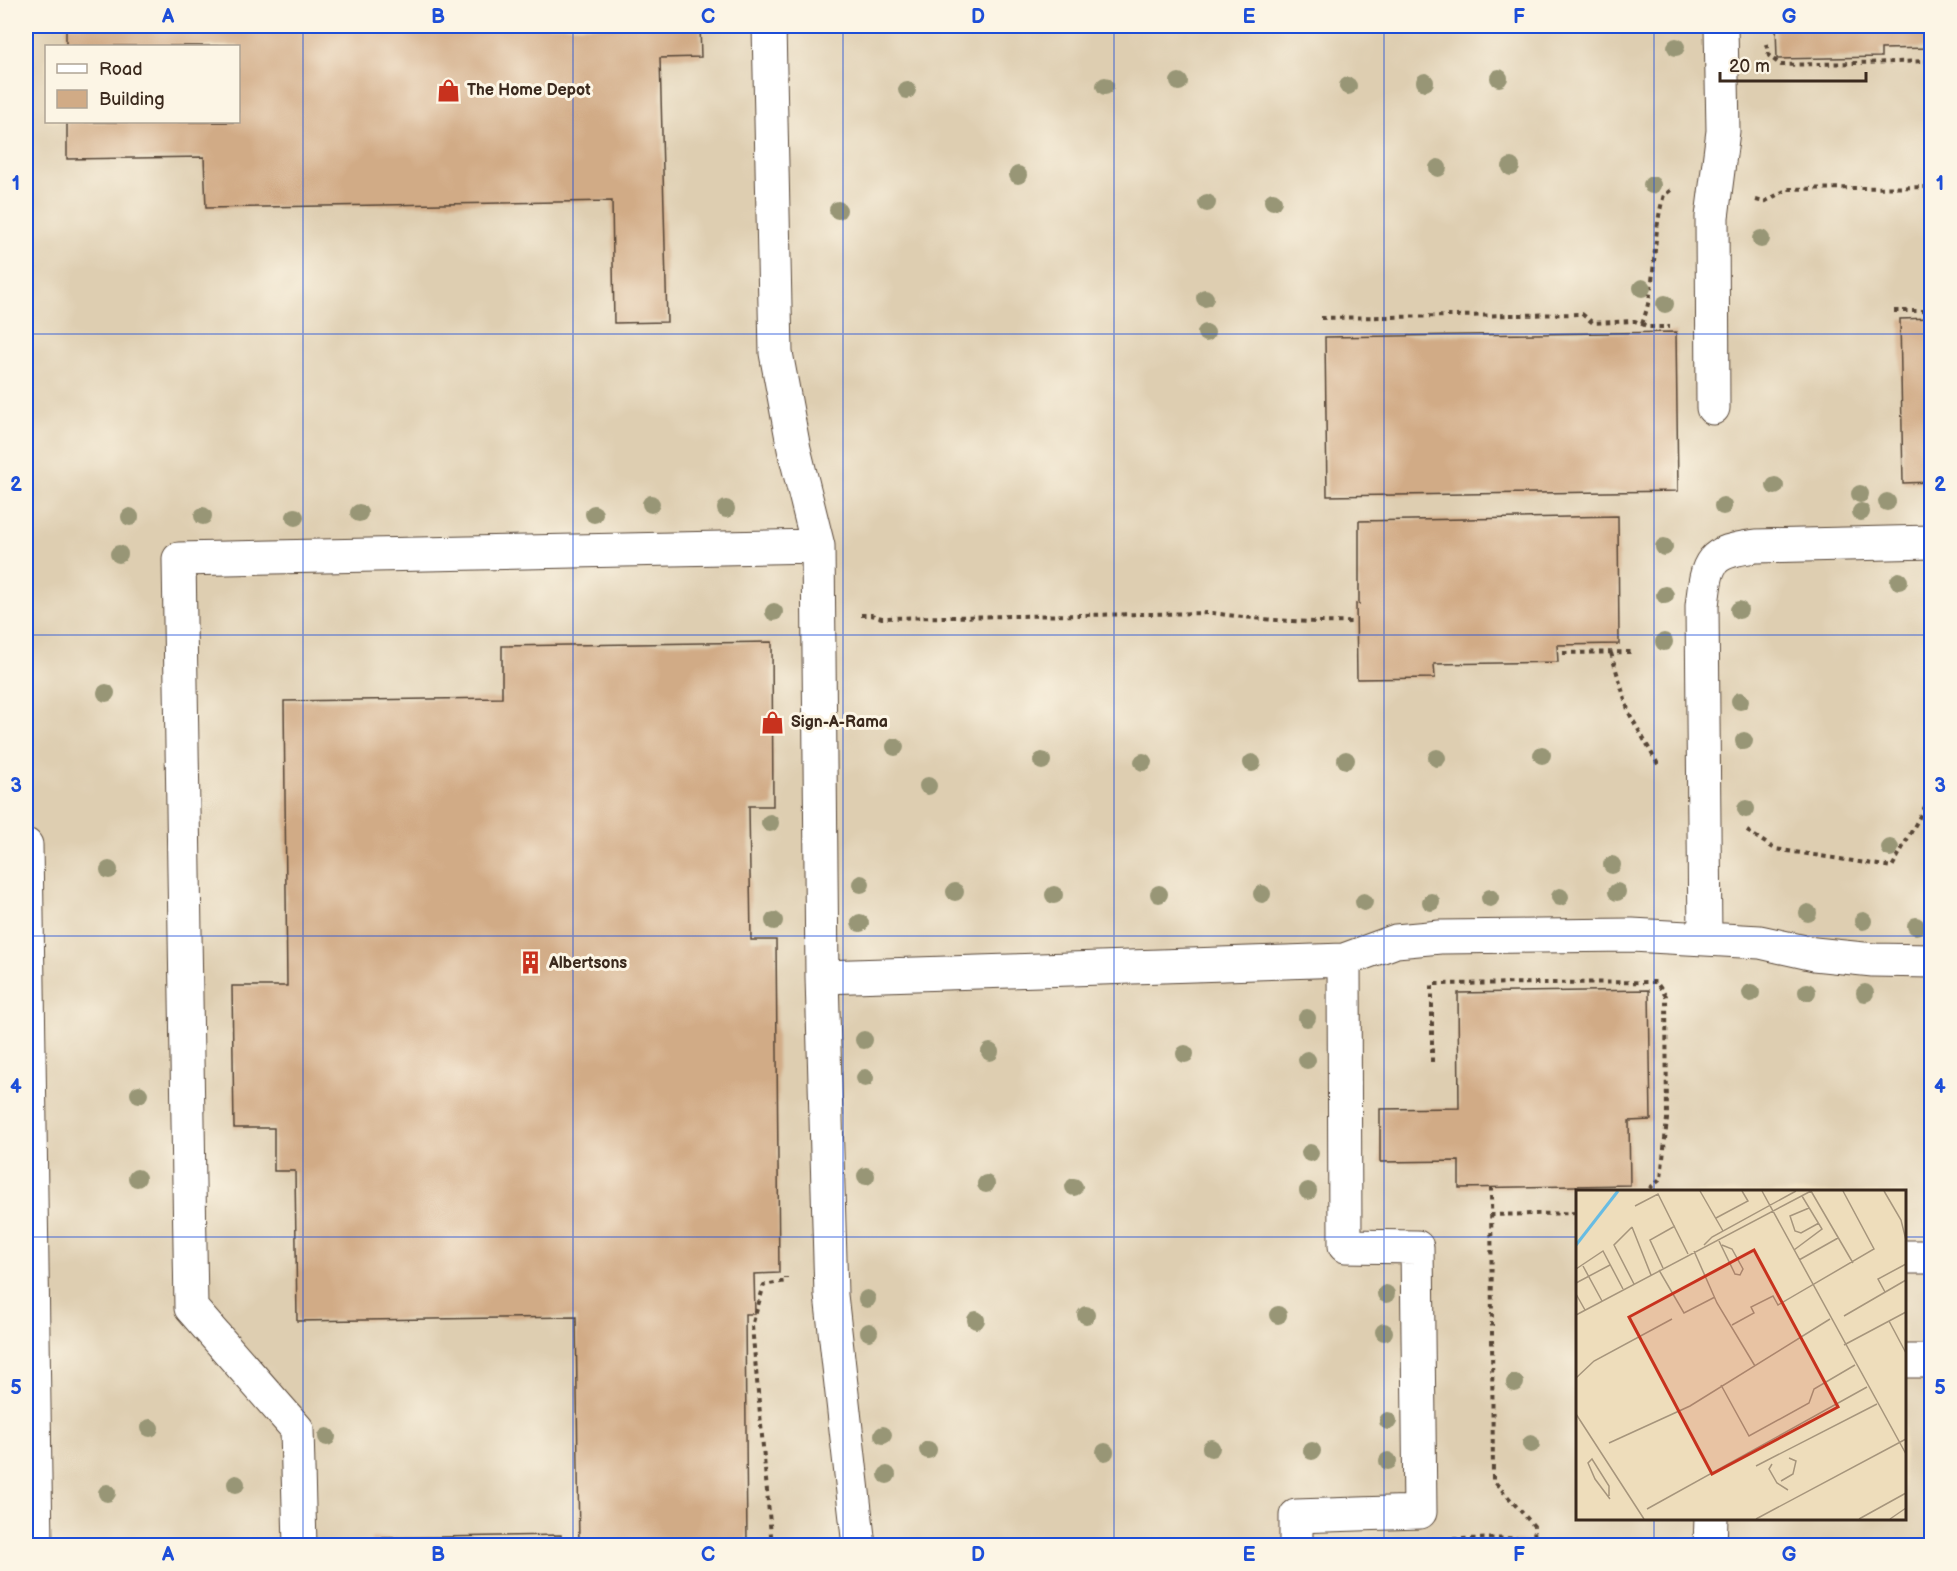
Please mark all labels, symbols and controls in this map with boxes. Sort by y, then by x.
text: A [161,5,175,29]
text: B [431,5,445,29]
text: C [701,5,715,29]
text: D [971,5,985,29]
text: E [1243,5,1256,29]
text: F [1513,5,1525,29]
text: G [1782,5,1797,29]
legend [45,45,240,123]
scale bar [1720,45,1866,83]
text: 20 m [1729,56,1770,77]
text: Road [99,59,143,80]
shop icon: The Home Depot [436,77,462,103]
place label: The Home Depot [467,81,591,100]
text: Building [99,89,165,110]
text: 1 [12,172,20,196]
text: 1 [1936,172,1944,196]
text: 2 [10,473,22,497]
text: 2 [1934,473,1946,497]
shop icon: Sign-A-Rama [760,709,786,735]
place label: Sign-A-Rama [791,713,888,732]
text: 3 [10,774,22,798]
text: 3 [1934,774,1946,798]
building icon: Albertsons [518,950,544,976]
place label: Albertsons [548,954,627,973]
text: 4 [10,1075,22,1099]
text: 4 [1934,1075,1946,1099]
inset map [1576,1190,1906,1520]
text: 5 [10,1376,22,1400]
text: 5 [1934,1376,1946,1400]
text: A [161,1543,175,1567]
text: B [431,1543,445,1567]
text: C [701,1543,715,1567]
text: D [971,1543,985,1567]
text: E [1243,1543,1256,1567]
text: F [1513,1543,1525,1567]
text: G [1782,1543,1797,1567]

